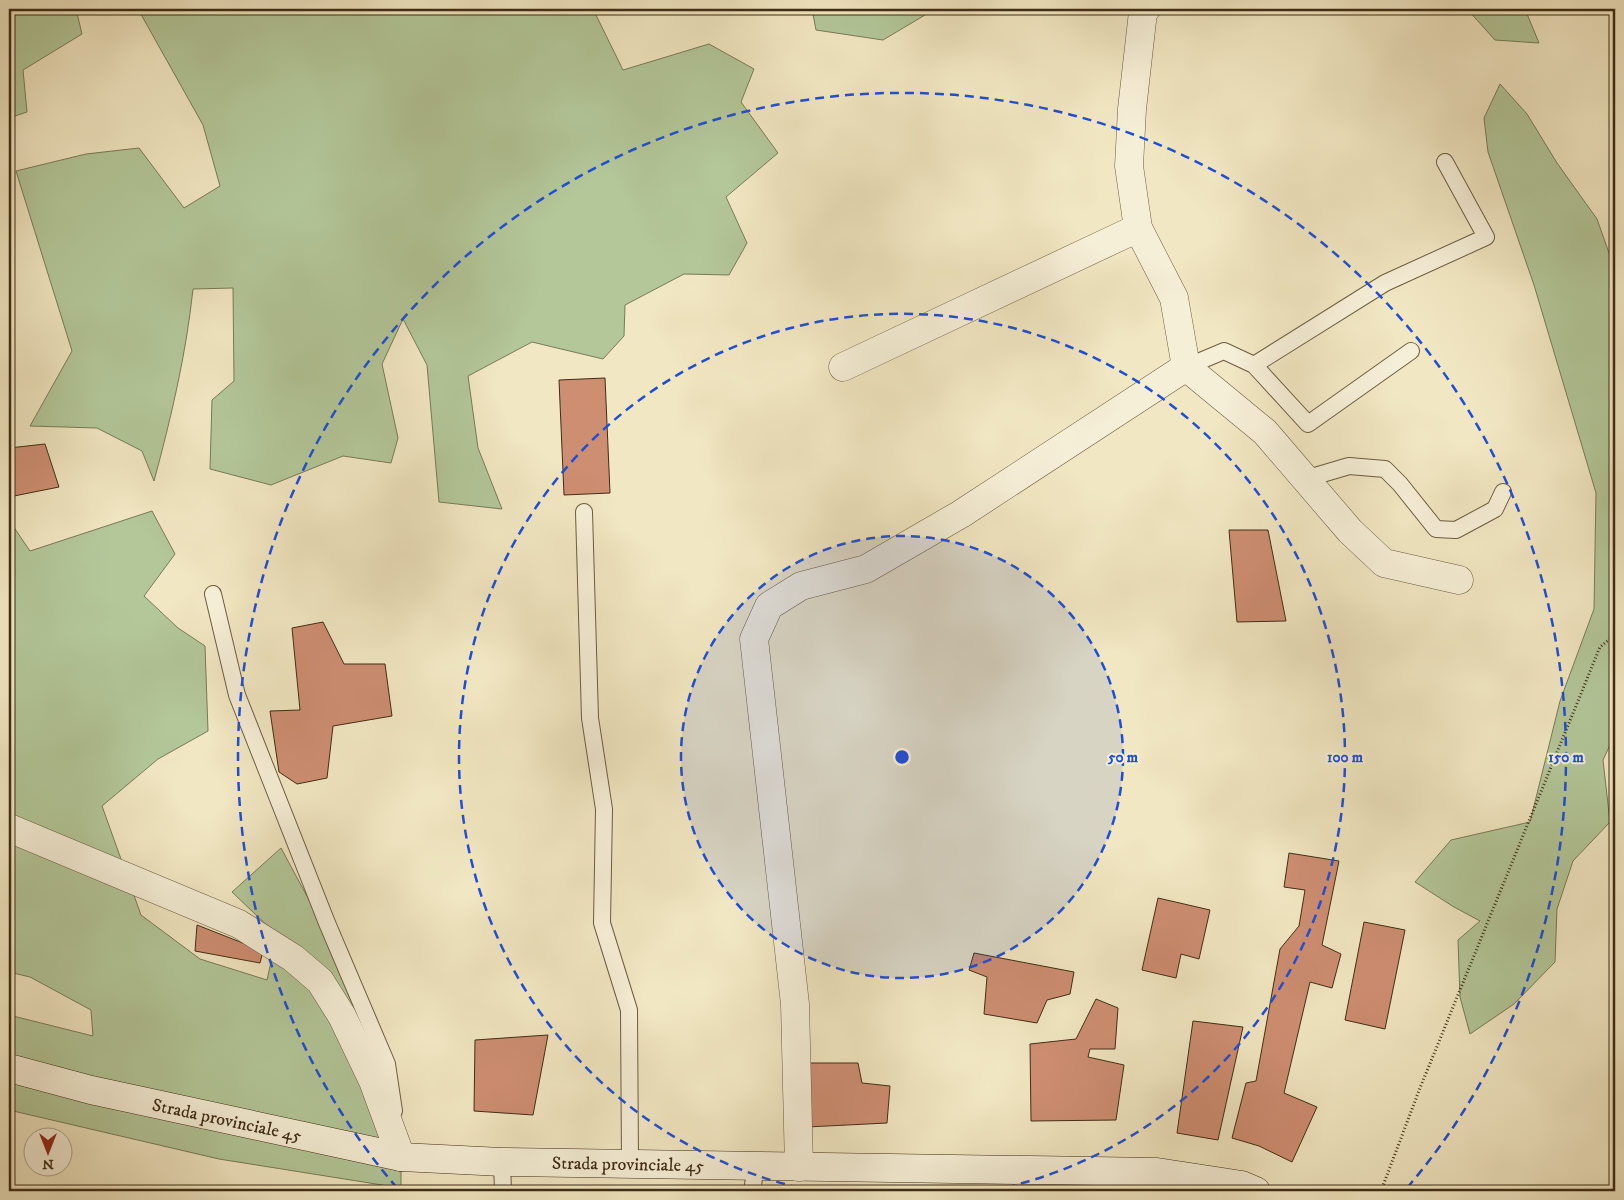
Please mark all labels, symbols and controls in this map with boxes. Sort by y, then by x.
centre of rings [893,748,911,766]
text: 50 m [1107,748,1139,767]
text: 100 m [1327,748,1364,767]
text: 150 m [1548,748,1584,767]
street label: Strada provinciale 45 [150,1094,304,1148]
north arrow [22,1128,72,1178]
street label: Strada provinciale 45 [552,1153,704,1177]
text: N [42,1155,54,1173]

